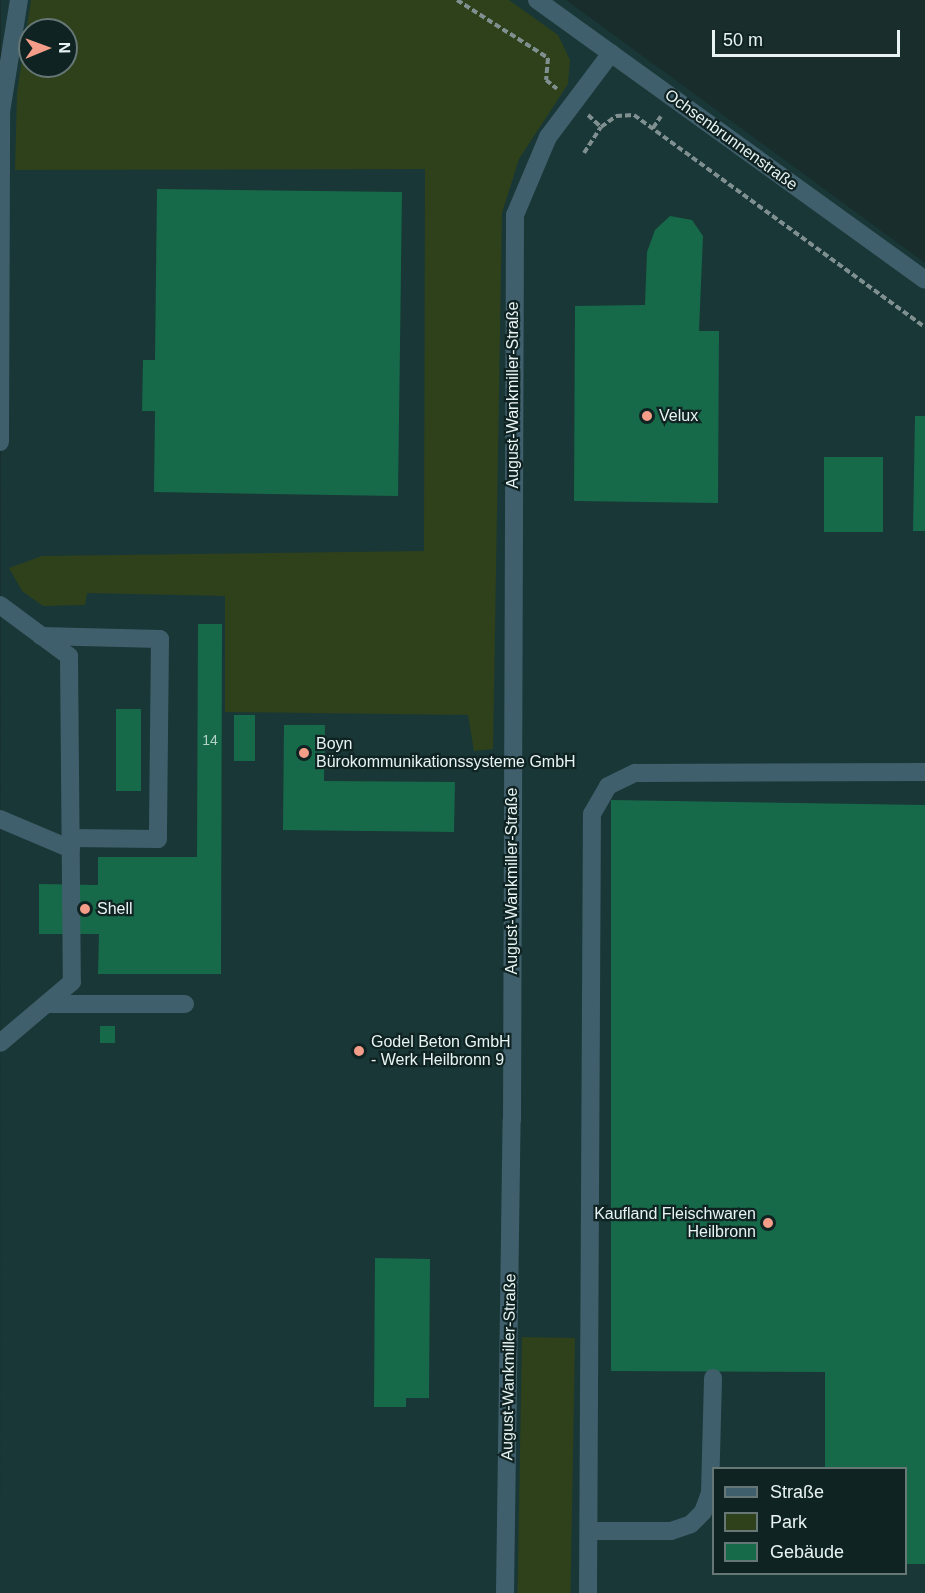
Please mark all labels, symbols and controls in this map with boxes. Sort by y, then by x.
north arrow [18,18,78,78]
scale bar [715,18,902,56]
text: 50 m [723,30,763,50]
text: N [56,42,73,54]
street label: Ochsenbrunnenstraße [661,85,801,195]
street label: August-Wankmiller-Straße [503,301,523,489]
place label: Velux [659,406,698,426]
marker: Velux [640,409,654,423]
house number: 14 [202,732,218,748]
place label: Boyn Bürokommunikationssysteme GmbH [316,734,576,772]
marker: Boyn Bürokommunikationssysteme GmbH [297,746,311,760]
street label: August-Wankmiller-Straße [502,787,522,975]
place label: Shell [97,899,133,919]
marker: Shell [78,902,92,916]
place label: Godel Beton GmbH - Werk Heilbronn 9 [371,1032,511,1070]
marker: Godel Beton GmbH - Werk Heilbronn 9 [352,1044,366,1058]
place label: Kaufland Fleischwaren Heilbronn [594,1204,756,1242]
marker: Kaufland Fleischwaren Heilbronn [761,1216,775,1230]
street label: August-Wankmiller-Straße [498,1273,520,1461]
legend [712,1467,907,1575]
text: Straße [770,1482,824,1502]
text: Park [770,1512,807,1532]
text: Gebäude [770,1542,844,1562]

